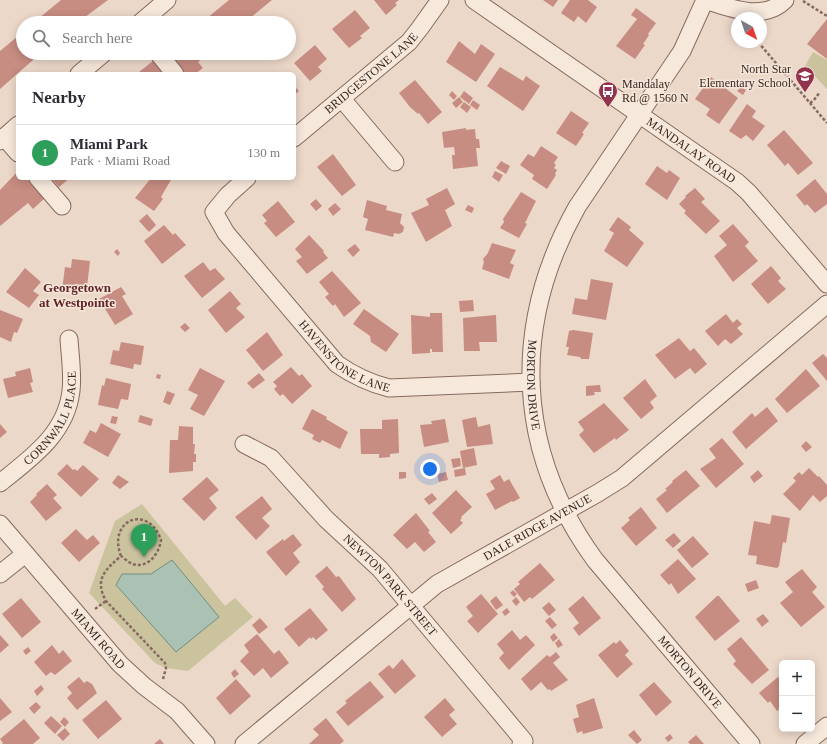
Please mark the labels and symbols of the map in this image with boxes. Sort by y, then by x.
north arrow [731,12,767,48]
street label: BRIDGESTONE LANE [322,30,421,117]
place label: North Star Elementary School [699,62,792,90]
school or university icon: North Star Elementary School [794,65,816,93]
place label: Mandalay Rd @ 1560 N [622,77,689,105]
bus stop icon: Mandalay Rd @ 1560 N [597,80,619,108]
street label: MANDALAY ROAD [644,114,739,186]
district label: Georgetown at Westpointe [39,280,115,310]
street label: HAVENSTONE LANE [296,317,392,395]
street label: MORTON DRIVE [524,339,543,431]
street label: CORNWALL PLACE [21,371,79,468]
your location [420,459,440,479]
street label: DALE RIDGE AVENUE [481,491,594,563]
pin: 1 [131,524,157,557]
street label: NEWTON PARK STREET [340,532,441,639]
street label: MIAMI ROAD [69,606,128,672]
street label: MORTON DRIVE [655,633,725,711]

